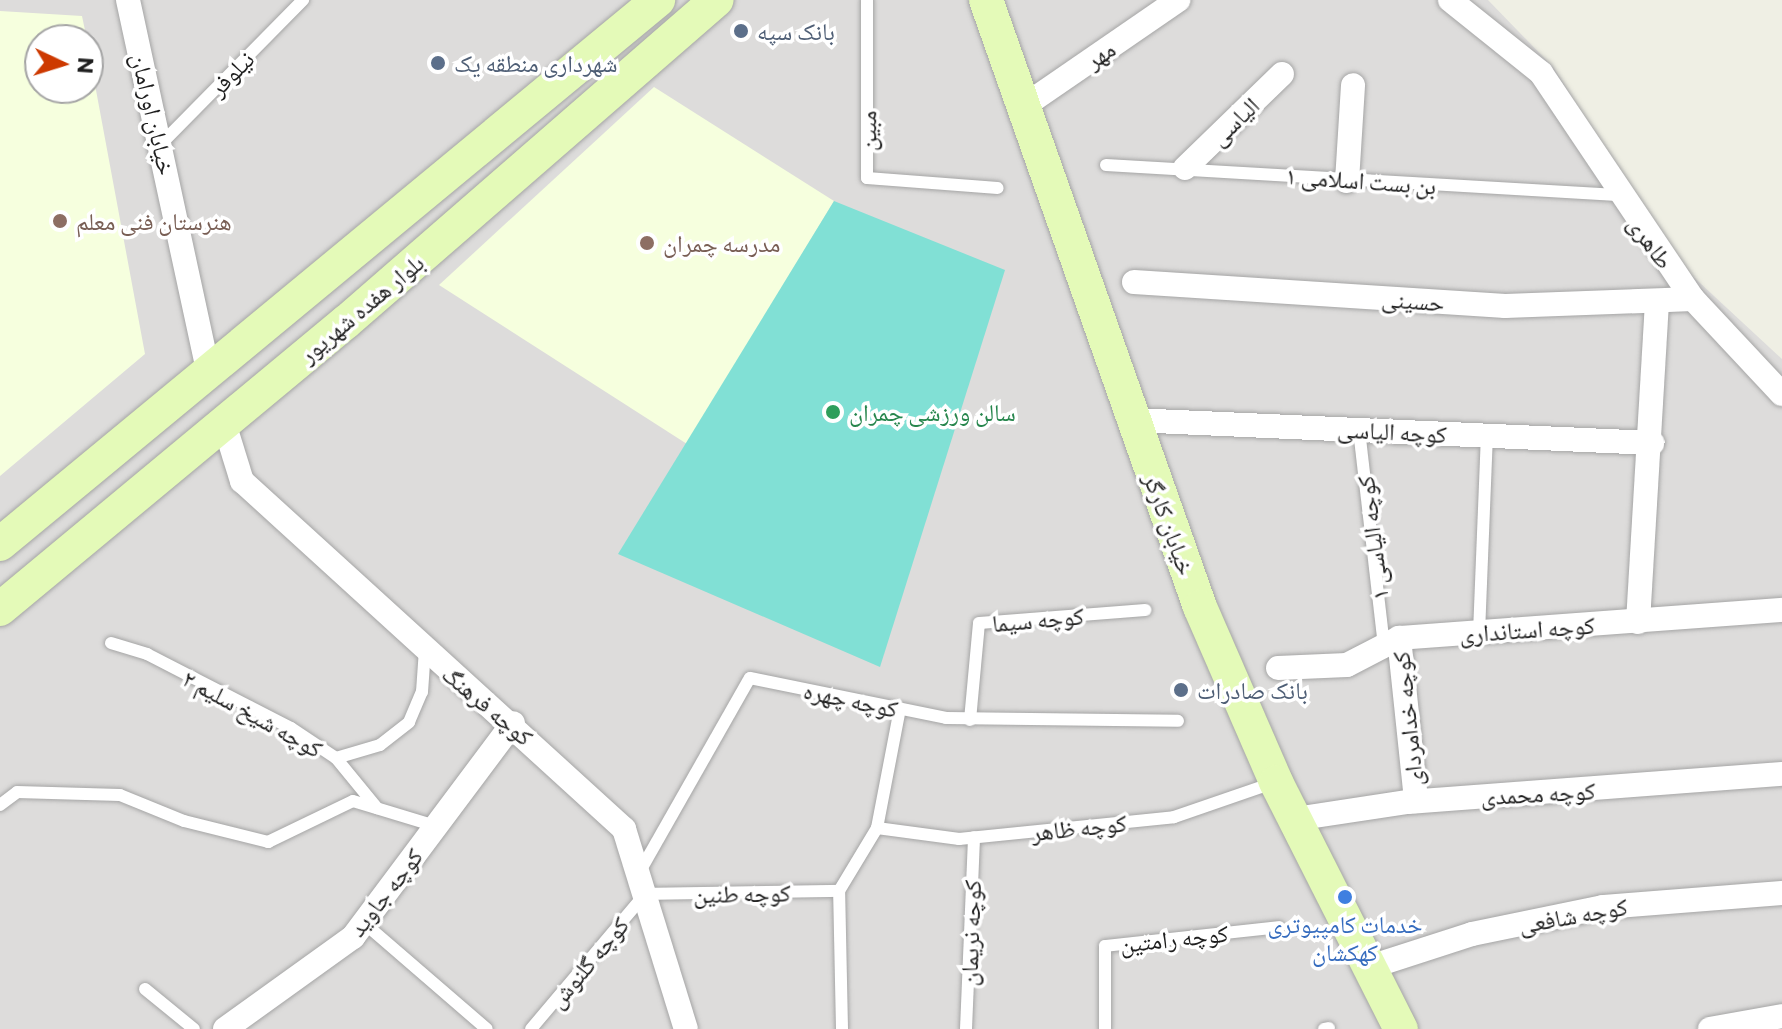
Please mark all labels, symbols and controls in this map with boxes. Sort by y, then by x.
place label: بانک سپه [757,17,835,45]
marker: بانک سپه [732,22,750,40]
north arrow [24,24,104,104]
street label: مهر [1080,34,1120,74]
street label: نیلوفر [202,44,260,102]
place label: شهرداری منطقه یک [454,49,618,77]
street label: خیابان اورامان [126,50,182,178]
marker: شهرداری منطقه یک [429,54,447,72]
text: N [72,56,100,75]
street label: الیاسی [1203,91,1265,151]
street label: مبین [853,111,881,151]
street label: بن بست اسلامی ۱ [1285,160,1437,200]
place label: هنرستان فنی معلم [76,207,232,235]
street label: طاهری [1622,210,1680,274]
marker: هنرستان فنی معلم [51,212,69,230]
place label: مدرسه چمران [663,229,780,257]
marker: مدرسه چمران [638,234,656,252]
street label: بلوار هفده شهریور [293,248,429,368]
street label: حسینی [1380,283,1446,317]
place label: سالن ورزشی چمران [849,398,1016,426]
marker: سالن ورزشی چمران [824,403,842,421]
street label: کوچه الیاسی [1336,414,1448,448]
street label: خیابان کارگر [1138,469,1202,579]
street label: کوچه الیاسی ۱ [1350,474,1394,602]
street label: کوچه سیما [991,601,1085,637]
street label: کوچه استانداری [1458,610,1596,648]
street label: کوچه خدامردای [1386,650,1428,788]
street label: کوچه فرهنگ [437,659,539,751]
street label: کوچه شیخ سلیم ۲ [178,663,328,763]
street label: کوچه چهره [801,675,901,723]
place label: بانک صادرات [1197,676,1308,704]
marker: بانک صادرات [1172,681,1190,699]
street label: کوچه محمدی [1480,776,1596,810]
street label: کوچه ظاهر [1030,808,1128,846]
street label: کوچه جاوید [342,842,428,942]
street label: کوچه طنین [693,878,791,908]
street label: کوچه نریمان [954,879,986,987]
marker: خدمات کامپیوتری کهکشان [1336,888,1354,906]
street label: کوچه شافعی [1516,891,1630,939]
street label: کوچه گلنوش [542,910,634,1014]
place label: خدمات کامپیوتری کهکشان [1267,910,1423,966]
street label: کوچه رامتین [1118,918,1230,958]

